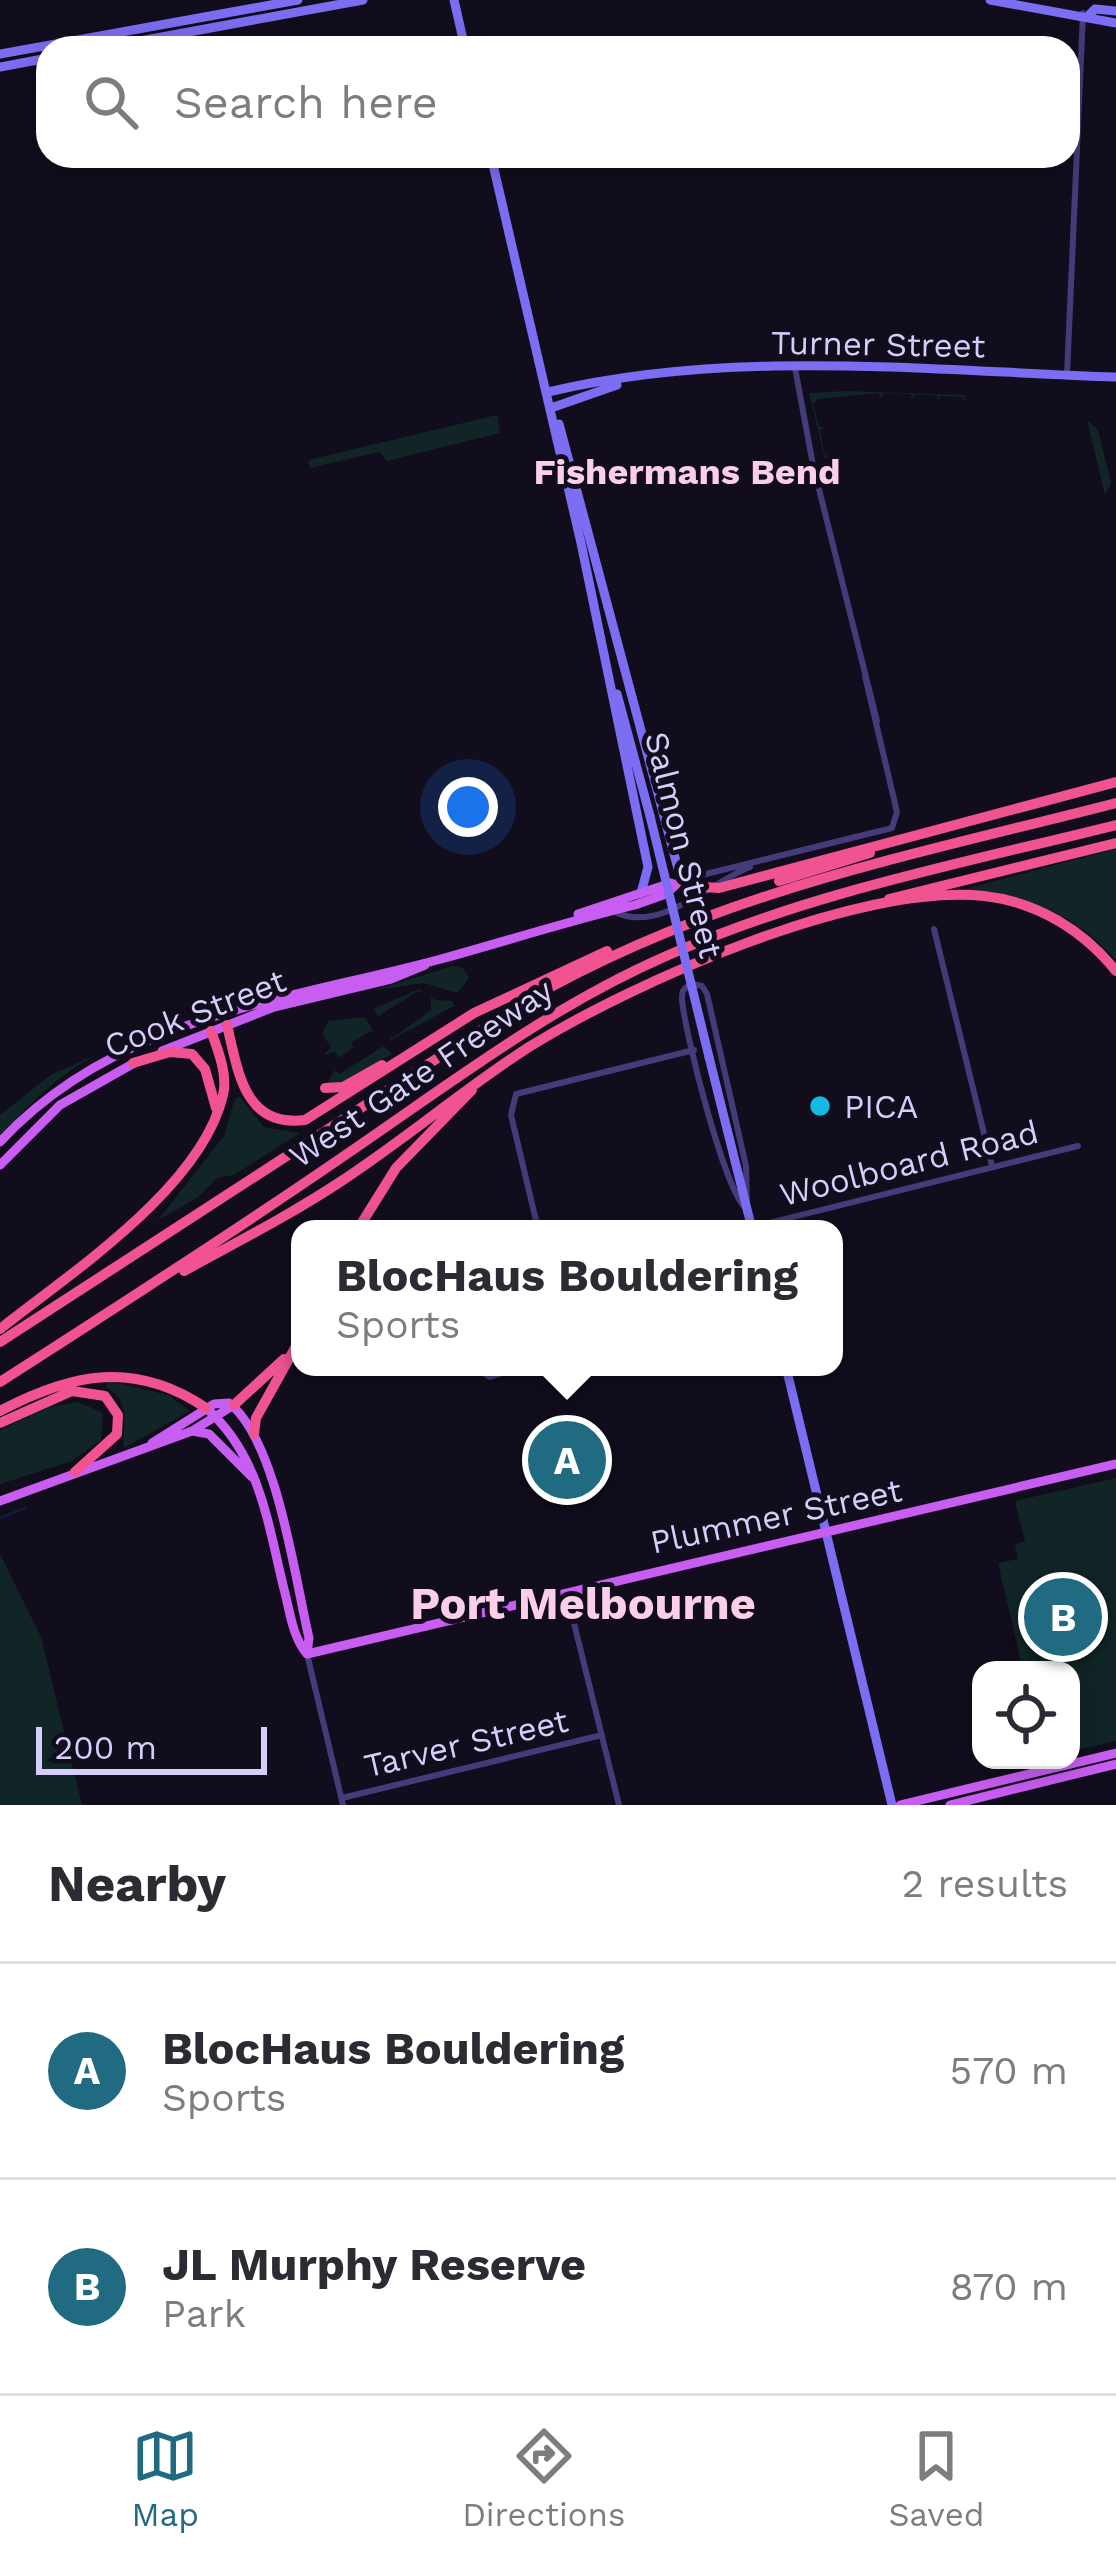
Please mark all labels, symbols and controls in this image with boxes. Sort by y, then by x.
search box [36,36,1080,168]
icon: search [78,69,144,135]
text: Search here [174,76,438,129]
street label: Turner Street [770,323,986,365]
district label: Fishermans Bend [533,451,841,493]
street label: Salmon Street [637,728,731,962]
your location [438,777,498,837]
street label: Cook Street [99,961,291,1065]
street label: West Gate Freeway [282,970,560,1176]
place label: PICA [844,1087,918,1126]
marker: PICA [807,1093,833,1119]
street label: Woolboard Road [776,1112,1042,1214]
popup [291,1220,843,1376]
text: BlocHaus Bouldering [336,1249,798,1302]
text: Sports [336,1302,460,1347]
pin: A [528,1415,606,1505]
street label: Plummer Street [647,1470,905,1562]
pin: B [1024,1572,1102,1662]
district label: Port Melbourne [410,1577,756,1630]
map controls [972,1661,1080,1769]
button: locate [972,1661,1080,1769]
street label: Tarver Street [360,1701,572,1785]
scale bar [36,1721,267,1774]
text: 200 m [54,1728,157,1767]
text: Nearby [48,1854,226,1913]
text: 2 results [902,1861,1068,1906]
text: BlocHaus Bouldering [162,2022,624,2075]
text: A [74,2048,100,2093]
text: 570 m [949,2048,1068,2093]
text: Sports [162,2075,286,2120]
text: JL Murphy Reserve [162,2238,586,2291]
text: B [74,2264,100,2309]
text: 870 m [950,2264,1068,2309]
text: Park [162,2291,246,2336]
tab: Map [132,2423,199,2534]
tab: Directions [462,2423,625,2534]
tab: Saved [889,2423,984,2534]

